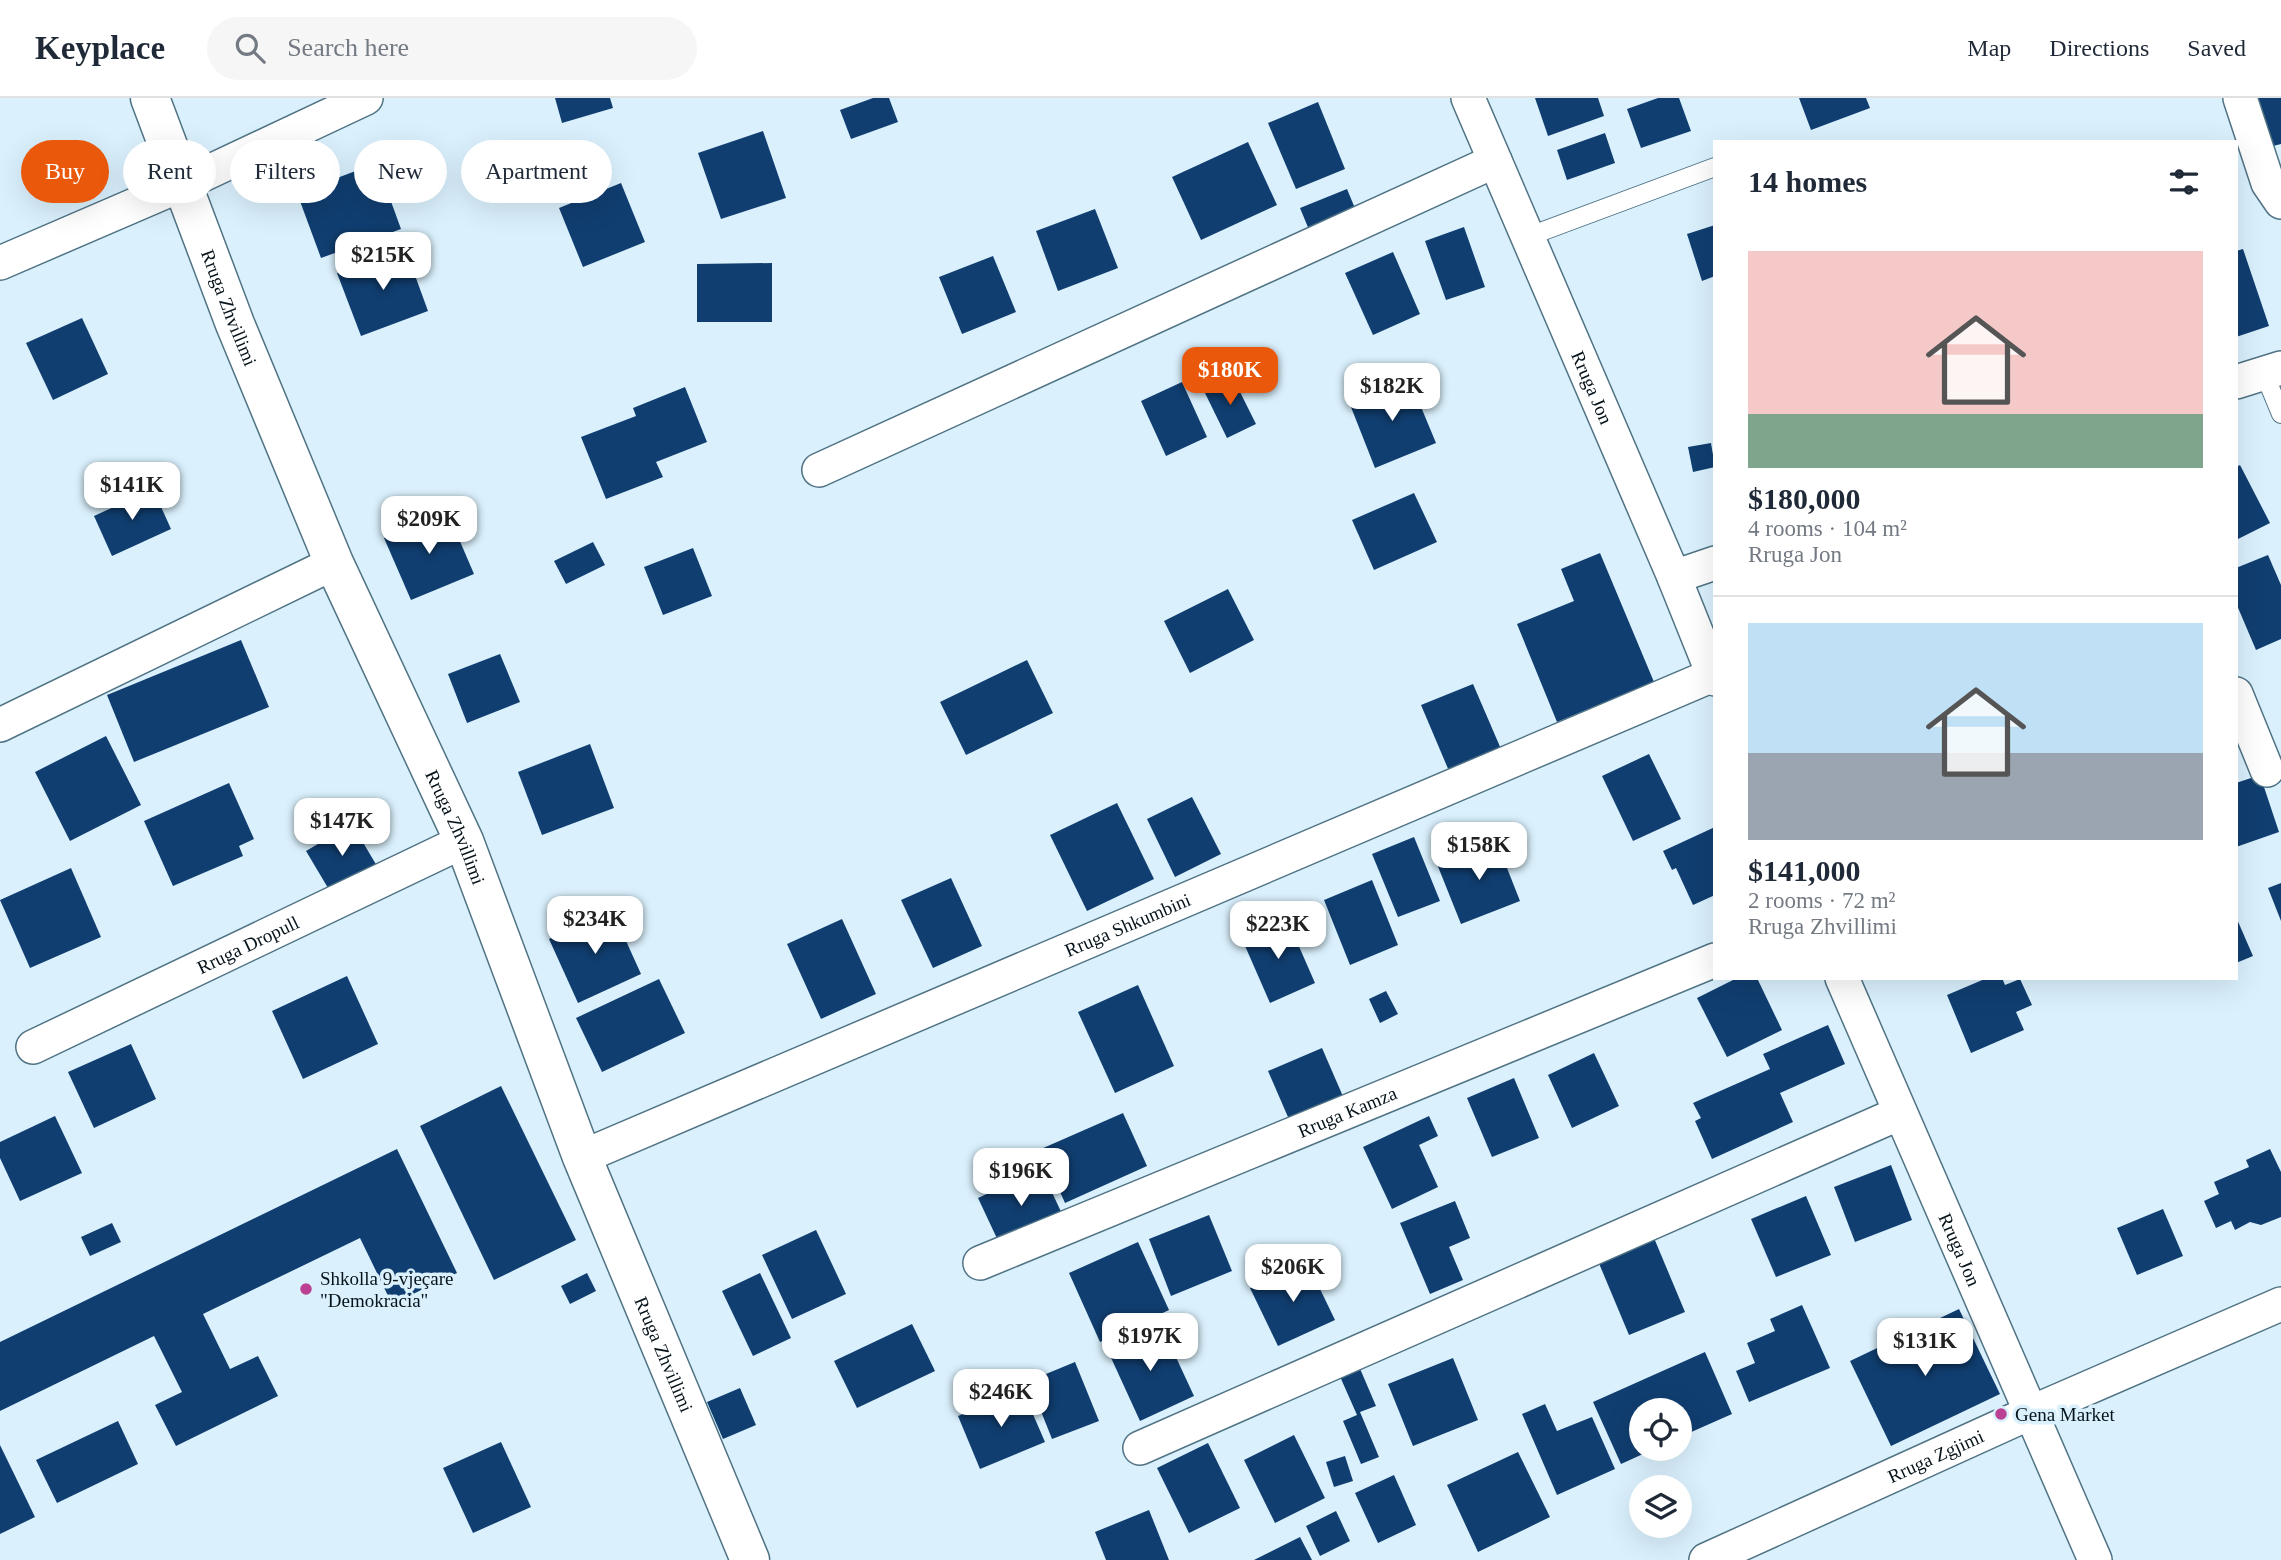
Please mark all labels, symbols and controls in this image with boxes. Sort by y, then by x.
search box [207,17,697,80]
icon: search [231,29,269,67]
text: Keyplace [35,30,165,66]
text: Search here [287,33,409,62]
text: Map [1967,35,2011,61]
text: Directions [2049,35,2149,61]
text: Saved [2187,35,2246,61]
chip: Buy [21,140,109,203]
chip: Rent [123,140,216,203]
chip: Filters [230,140,340,203]
chip: New [354,140,447,203]
chip: Apartment [461,140,612,203]
icon: filters [2165,163,2203,201]
text: 14 homes [1748,165,1867,198]
pin: $215K [334,232,432,292]
text: $215K [351,242,415,267]
street label: Rruga Zhvillimi [197,247,261,369]
icon: home [1913,297,2039,423]
pin: $180K [1181,348,1279,407]
street label: Rruga Jon [1567,348,1617,428]
text: $180K [1198,357,1262,382]
pin: $182K [1343,364,1441,423]
text: $182K [1360,373,1424,398]
pin: $141K [83,462,181,522]
text: $141K [100,472,164,497]
text: $180,000 [1748,482,1861,515]
pin: $209K [380,496,478,556]
text: $209K [397,506,461,531]
text: 4 rooms · 104 m² [1748,516,1907,541]
text: Rruga Jon [1748,542,1842,567]
icon: home [1913,669,2039,795]
street label: Rruga Zhvillimi [421,767,489,887]
pin: $147K [293,798,391,858]
text: $147K [310,808,374,833]
pin: $158K [1430,822,1528,882]
text: $158K [1447,832,1511,857]
text: $141,000 [1748,854,1861,887]
text: 2 rooms · 72 m² [1748,888,1895,913]
street label: Rruga Shkumbini [1062,889,1194,961]
pin: $234K [546,896,644,956]
pin: $223K [1229,902,1327,961]
text: $234K [563,906,627,931]
text: $223K [1246,911,1310,936]
street label: Rruga Dropull [194,912,302,978]
text: Rruga Zhvillimi [1748,914,1897,939]
street label: Rruga Kamza [1295,1082,1400,1142]
pin: $196K [972,1148,1070,1208]
text: $196K [989,1158,1053,1183]
street label: Rruga Jon [1934,1210,1985,1290]
pin: $206K [1244,1244,1342,1304]
text: $206K [1261,1254,1325,1279]
place label: Shkolla 9-vjeçare "Demokracia" [320,1268,453,1311]
marker: Shkolla 9-vjeçare "Demokracia" [298,1281,314,1297]
street label: Rruga Zhvillimi [630,1294,697,1415]
pin: $197K [1101,1314,1199,1373]
pin: $131K [1876,1318,1974,1378]
text: $197K [1118,1323,1182,1348]
text: $131K [1893,1328,1957,1353]
pin: $246K [952,1370,1050,1429]
text: $246K [969,1379,1033,1404]
map controls [1629,1398,1692,1538]
button: locate [1629,1398,1692,1461]
place label: Gena Market [2015,1404,2115,1425]
marker: Gena Market [1993,1406,2009,1422]
street label: Rruga Zgjimi [1884,1425,1987,1487]
button: layers [1629,1475,1692,1538]

